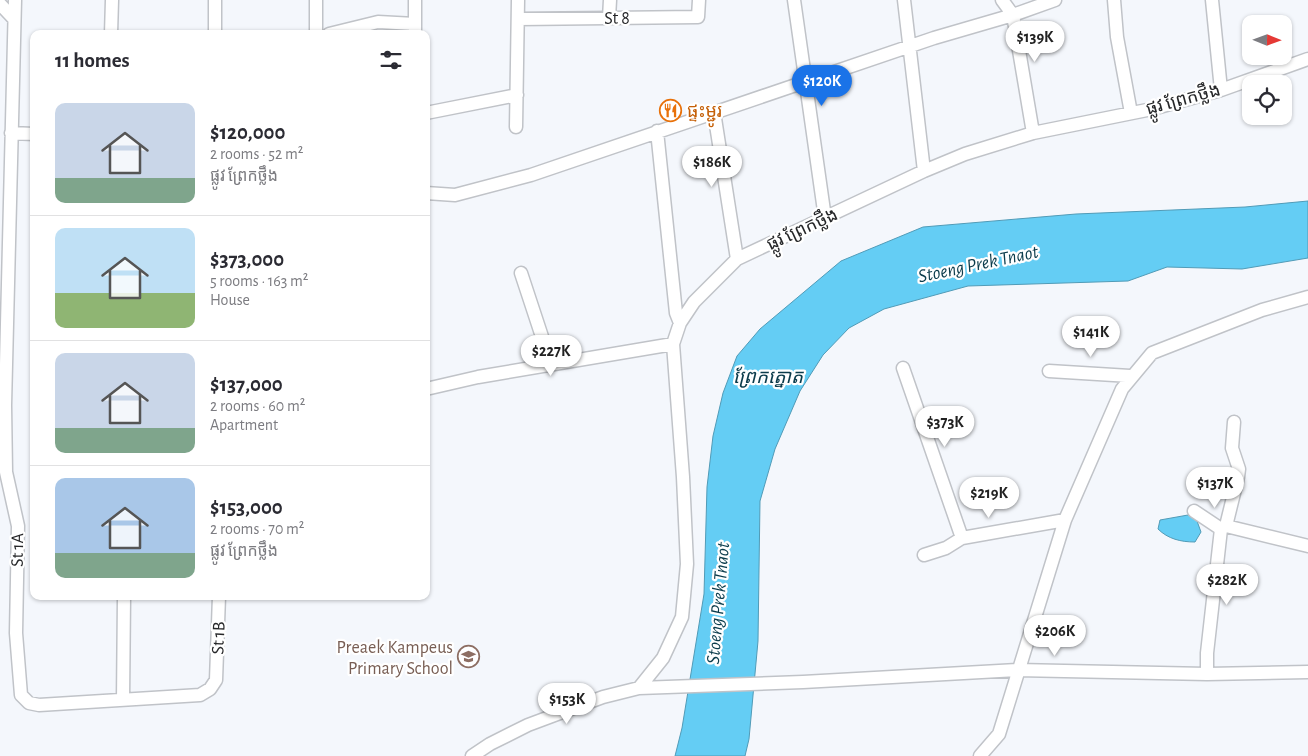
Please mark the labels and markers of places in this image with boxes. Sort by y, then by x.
pin: $139K [1000,20,1070,63]
pin: $120K [787,64,857,107]
restaurant icon: ផ្ទះម្ជូរ [659,99,683,123]
place label: ផ្ទះម្ជូរ [687,103,722,128]
pin: $186K [677,146,747,188]
pin: $141K [1056,316,1126,358]
pin: $227K [516,334,586,377]
pin: $373K [910,406,980,448]
pin: $137K [1180,466,1250,509]
pin: $219K [954,476,1024,519]
pin: $282K [1192,564,1262,606]
pin: $206K [1020,614,1090,657]
place label: Preaek Kampeus Primary School [337,639,453,678]
school or university icon: Preaek Kampeus Primary School [457,645,481,669]
pin: $153K [532,682,602,725]

